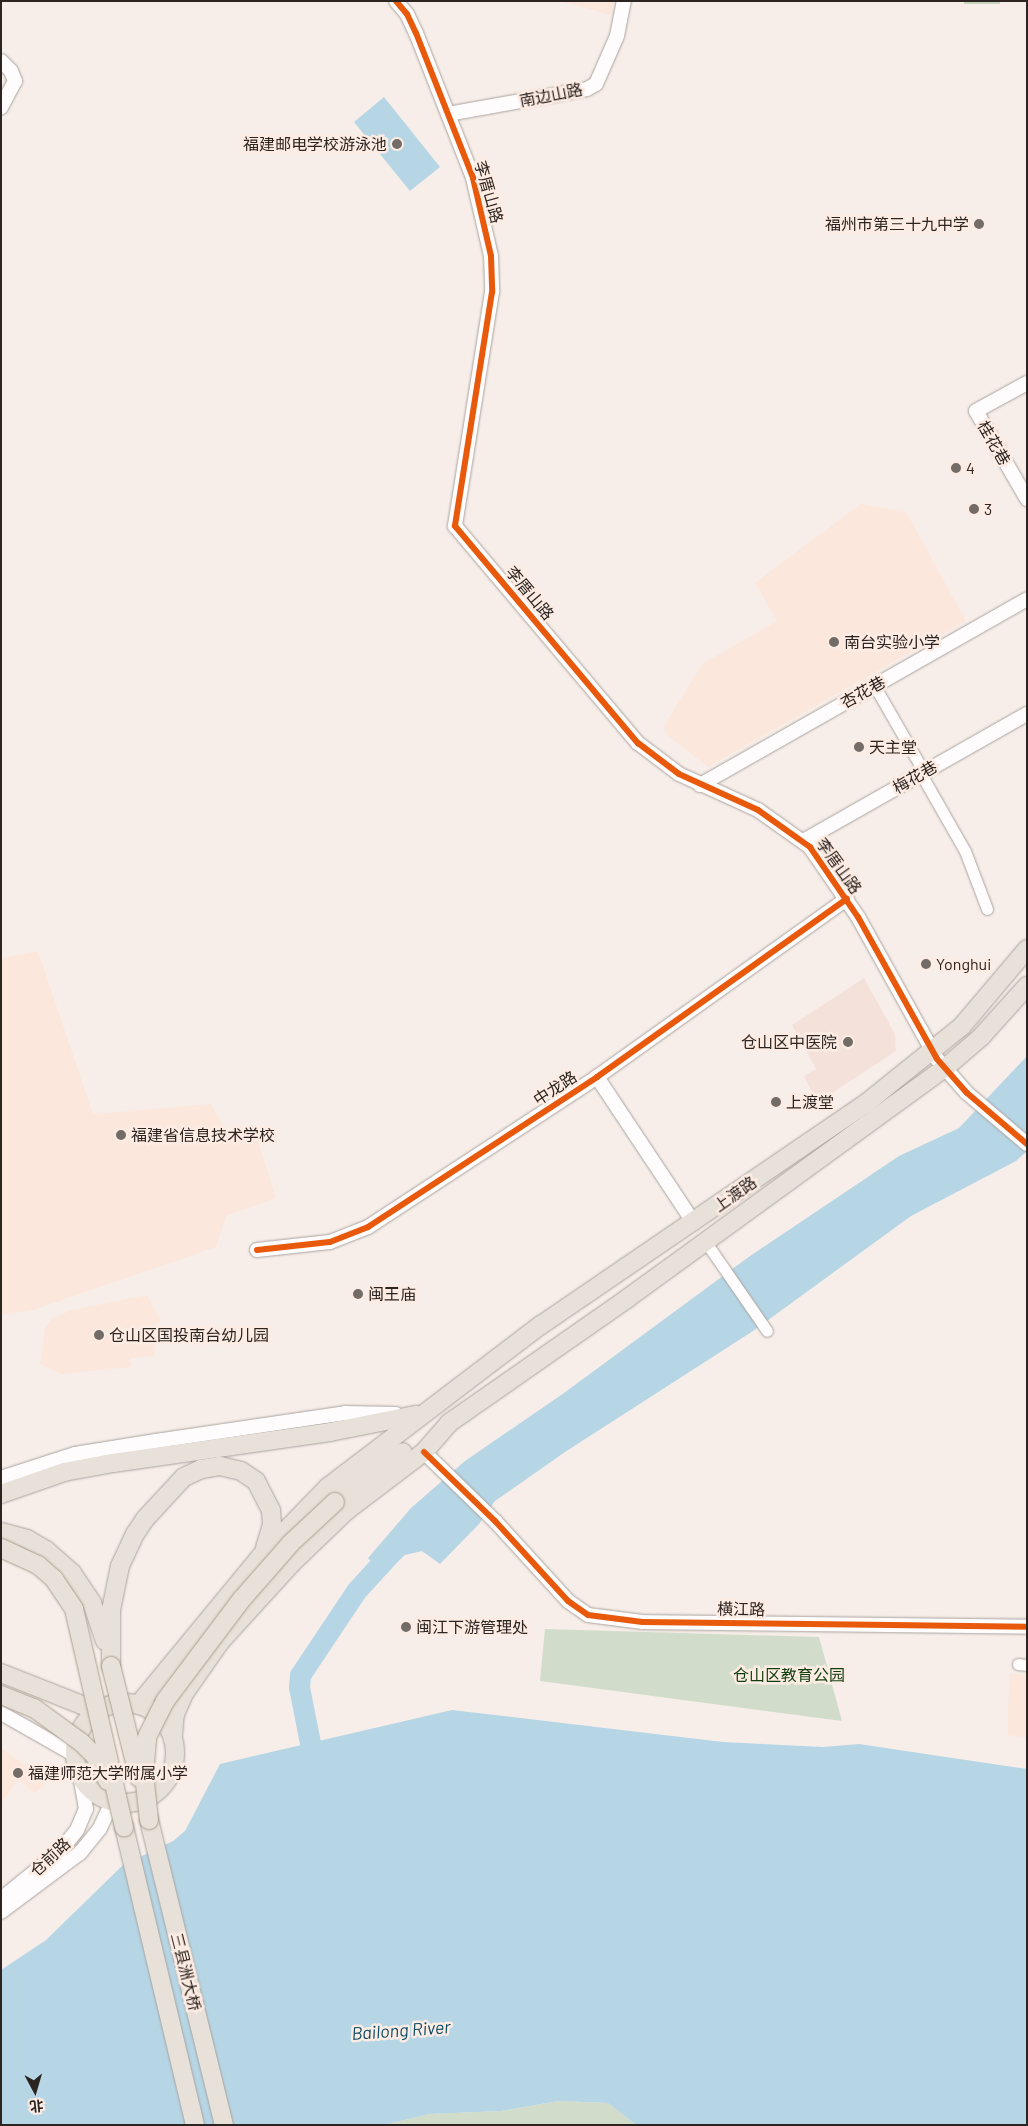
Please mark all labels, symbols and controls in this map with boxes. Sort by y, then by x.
street label: 南边山路 [518,79,584,111]
place label: 福建邮电学校游泳池 [243,134,387,154]
marker: 福建邮电学校游泳池 [391,138,403,150]
street label: 李厝山路 [471,159,507,225]
place label: 福州市第三十九中学 [825,214,969,234]
marker: 福州市第三十九中学 [973,218,985,230]
street label: 桂花巷 [974,417,1014,469]
place label: 4 [966,458,975,478]
marker: 4 [950,462,962,474]
place label: 3 [984,499,992,519]
marker: 3 [968,503,980,515]
street label: 李厝山路 [502,562,558,624]
place label: 南台实验小学 [844,632,940,652]
marker: 南台实验小学 [828,636,840,648]
street label: 杏花巷 [837,672,889,712]
place label: 天主堂 [869,737,917,757]
marker: 天主堂 [853,741,865,753]
street label: 梅花巷 [889,757,941,797]
street label: 李厝山路 [812,834,866,898]
place label: Yonghui [936,954,991,974]
marker: Yonghui [920,958,932,970]
place label: 仓山区中医院 [741,1032,837,1052]
marker: 仓山区中医院 [841,1035,855,1049]
street label: 中龙路 [530,1067,580,1109]
place label: 上渡堂 [786,1092,834,1112]
marker: 上渡堂 [770,1096,782,1108]
place label: 福建省信息技术学校 [131,1125,275,1145]
marker: 福建省信息技术学校 [115,1129,127,1141]
street label: 上渡路 [710,1172,760,1216]
place label: 闽王庙 [368,1284,416,1304]
marker: 闽王庙 [352,1288,364,1300]
place label: 仓山区国投南台幼儿园 [109,1325,269,1345]
marker: 仓山区国投南台幼儿园 [93,1329,105,1341]
street label: 横江路 [717,1599,765,1619]
place label: 闽江下游管理处 [416,1617,528,1637]
marker: 闽江下游管理处 [400,1621,412,1633]
park label: 仓山区教育公园 [733,1665,845,1685]
place label: 福建师范大学附属小学 [28,1763,188,1783]
marker: 福建师范大学附属小学 [12,1767,24,1779]
street label: 仓前路 [26,1834,74,1880]
street label: 三县洲大桥 [167,1931,205,2013]
water label: Bailong River [351,2016,451,2044]
north arrow [10,2066,60,2116]
text: 北 [29,2097,44,2116]

